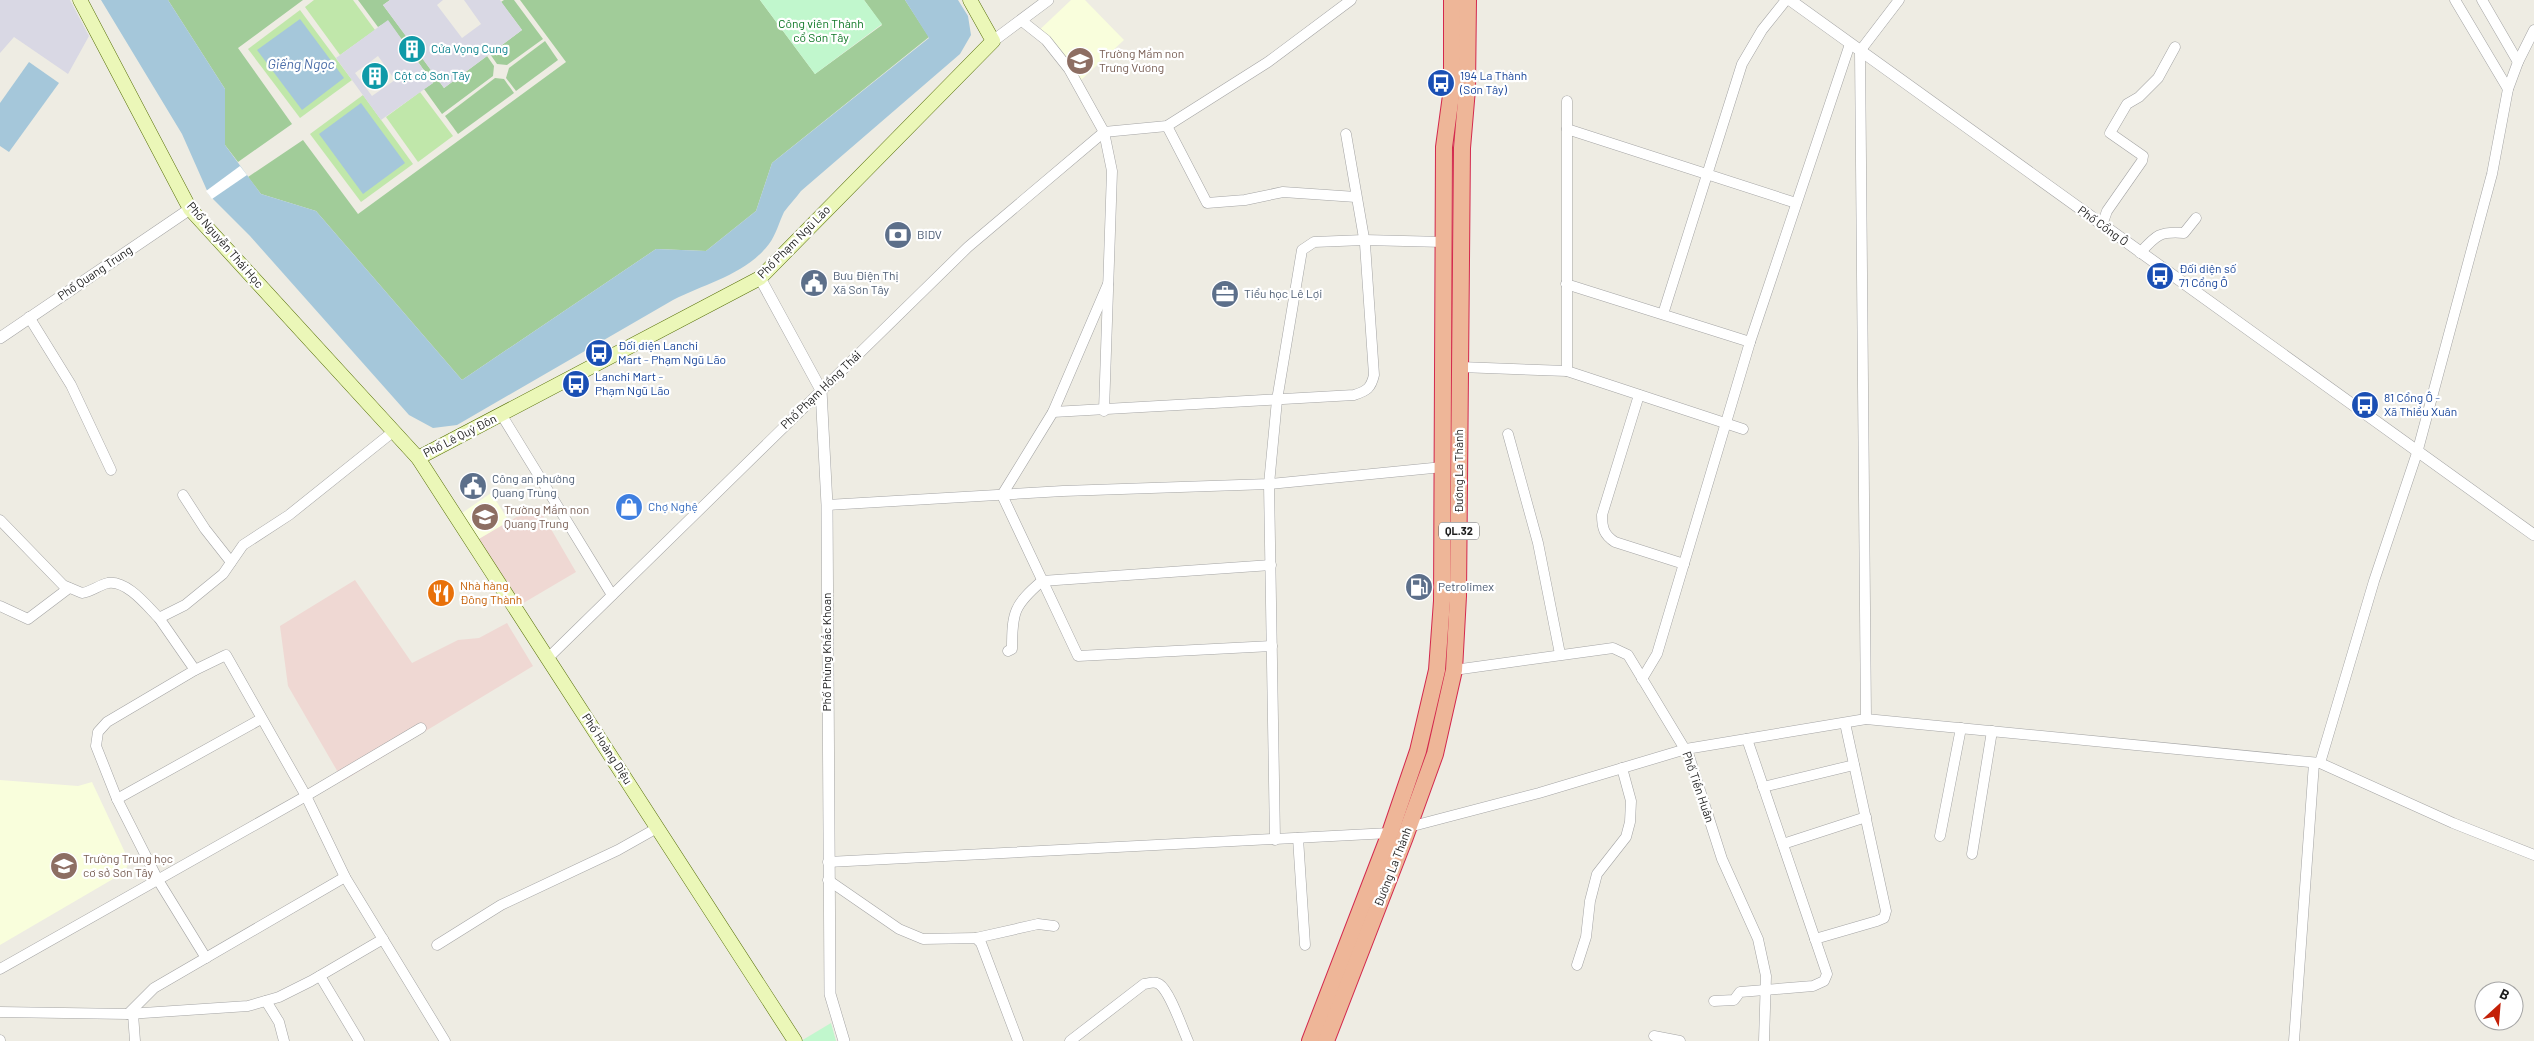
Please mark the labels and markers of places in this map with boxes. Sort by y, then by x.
building icon: Cửa Vọng Cung [397,34,427,64]
place label: Cửa Vọng Cung [431,41,508,55]
school or university icon: Trường Mầm non Trưng Vương [1065,46,1095,76]
place label: Trường Mầm non Trưng Vương [1099,46,1184,74]
building icon: Cột cờ Sơn Tây [360,61,390,91]
place label: Cột cờ Sơn Tây [394,68,470,82]
bus stop icon: 194 La Thành (Sơn Tây) [1426,68,1456,98]
place label: 194 La Thành (Sơn Tây) [1459,68,1527,96]
bank icon: BIDV [883,220,913,250]
place label: BIDV [917,227,942,241]
bus stop icon: Đối diện số 71 Cổng Ô [2145,261,2175,291]
place label: Đối diện số 71 Cổng Ô [2179,261,2237,289]
public building icon: Bưu Điện Thị Xã Sơn Tây [799,268,829,298]
place label: Bưu Điện Thị Xã Sơn Tây [833,268,899,296]
office icon: Tiểu học Lê Lợi [1210,279,1240,309]
place label: Tiểu học Lê Lợi [1244,286,1322,300]
bus stop icon: Đối diện Lanchi Mart - Phạm Ngũ Lão [584,338,614,368]
place label: Đối diện Lanchi Mart - Phạm Ngũ Lão [618,338,726,366]
bus stop icon: Lanchi Mart - Phạm Ngũ Lão [561,369,591,399]
place label: Lanchi Mart - Phạm Ngũ Lão [595,369,670,397]
bus stop icon: 81 Cổng Ô - Xã Thiều Xuân [2350,390,2380,420]
place label: 81 Cổng Ô - Xã Thiều Xuân [2384,390,2457,418]
public building icon: Công an phường Quang Trung [458,471,488,501]
place label: Công an phường Quang Trung [492,471,575,499]
shop icon: Chợ Nghệ [614,492,644,522]
place label: Chợ Nghệ [648,499,698,513]
school or university icon: Trường Mầm non Quang Trung [470,502,500,532]
place label: Trường Mầm non Quang Trung [504,502,589,530]
fuel station icon: Petrolimex [1404,572,1434,602]
restaurant icon: Nhà hàng Đông Thành [426,578,456,608]
place label: Nhà hàng Đông Thành [460,578,522,606]
place label: Petrolimex [1438,579,1494,593]
school or university icon: Trường Trung học cơ sở Sơn Tây [49,851,79,881]
place label: Trường Trung học cơ sở Sơn Tây [83,851,173,879]

